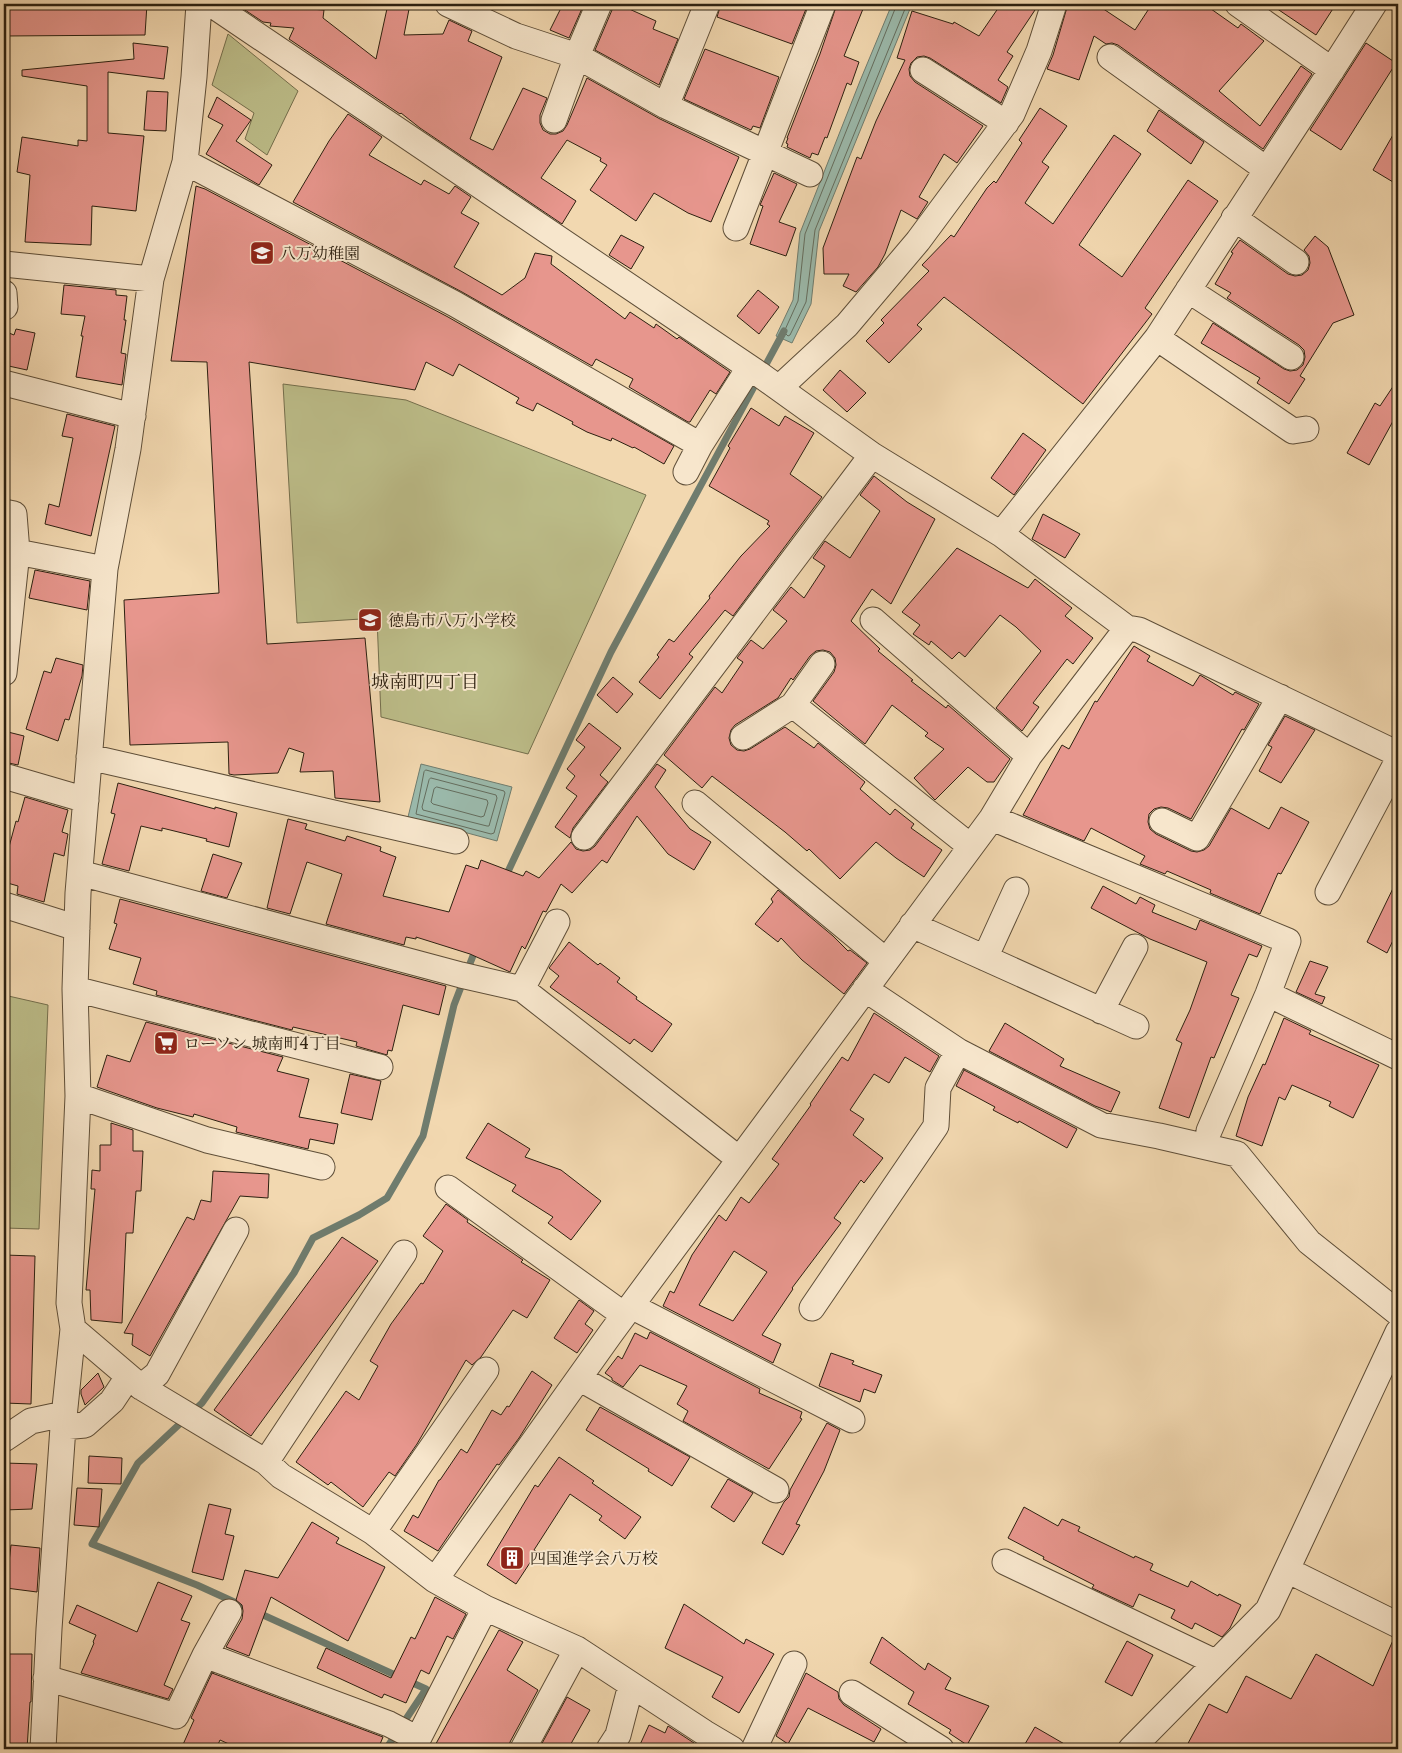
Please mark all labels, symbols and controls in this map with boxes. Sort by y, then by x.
school or university icon: 八万幼稚園 [249,240,275,266]
place label: 八万幼稚園 [280,243,360,263]
school or university icon: 徳島市八万小学校 [357,607,383,633]
place label: 徳島市八万小学校 [388,610,516,630]
district label: 城南町四丁目 [371,671,479,693]
supermarket icon: ローソン 城南町4丁目 [153,1030,179,1056]
place label: ローソン 城南町4丁目 [184,1033,341,1053]
building icon: 四国進学会八万校 [499,1545,525,1571]
place label: 四国進学会八万校 [530,1548,658,1568]

